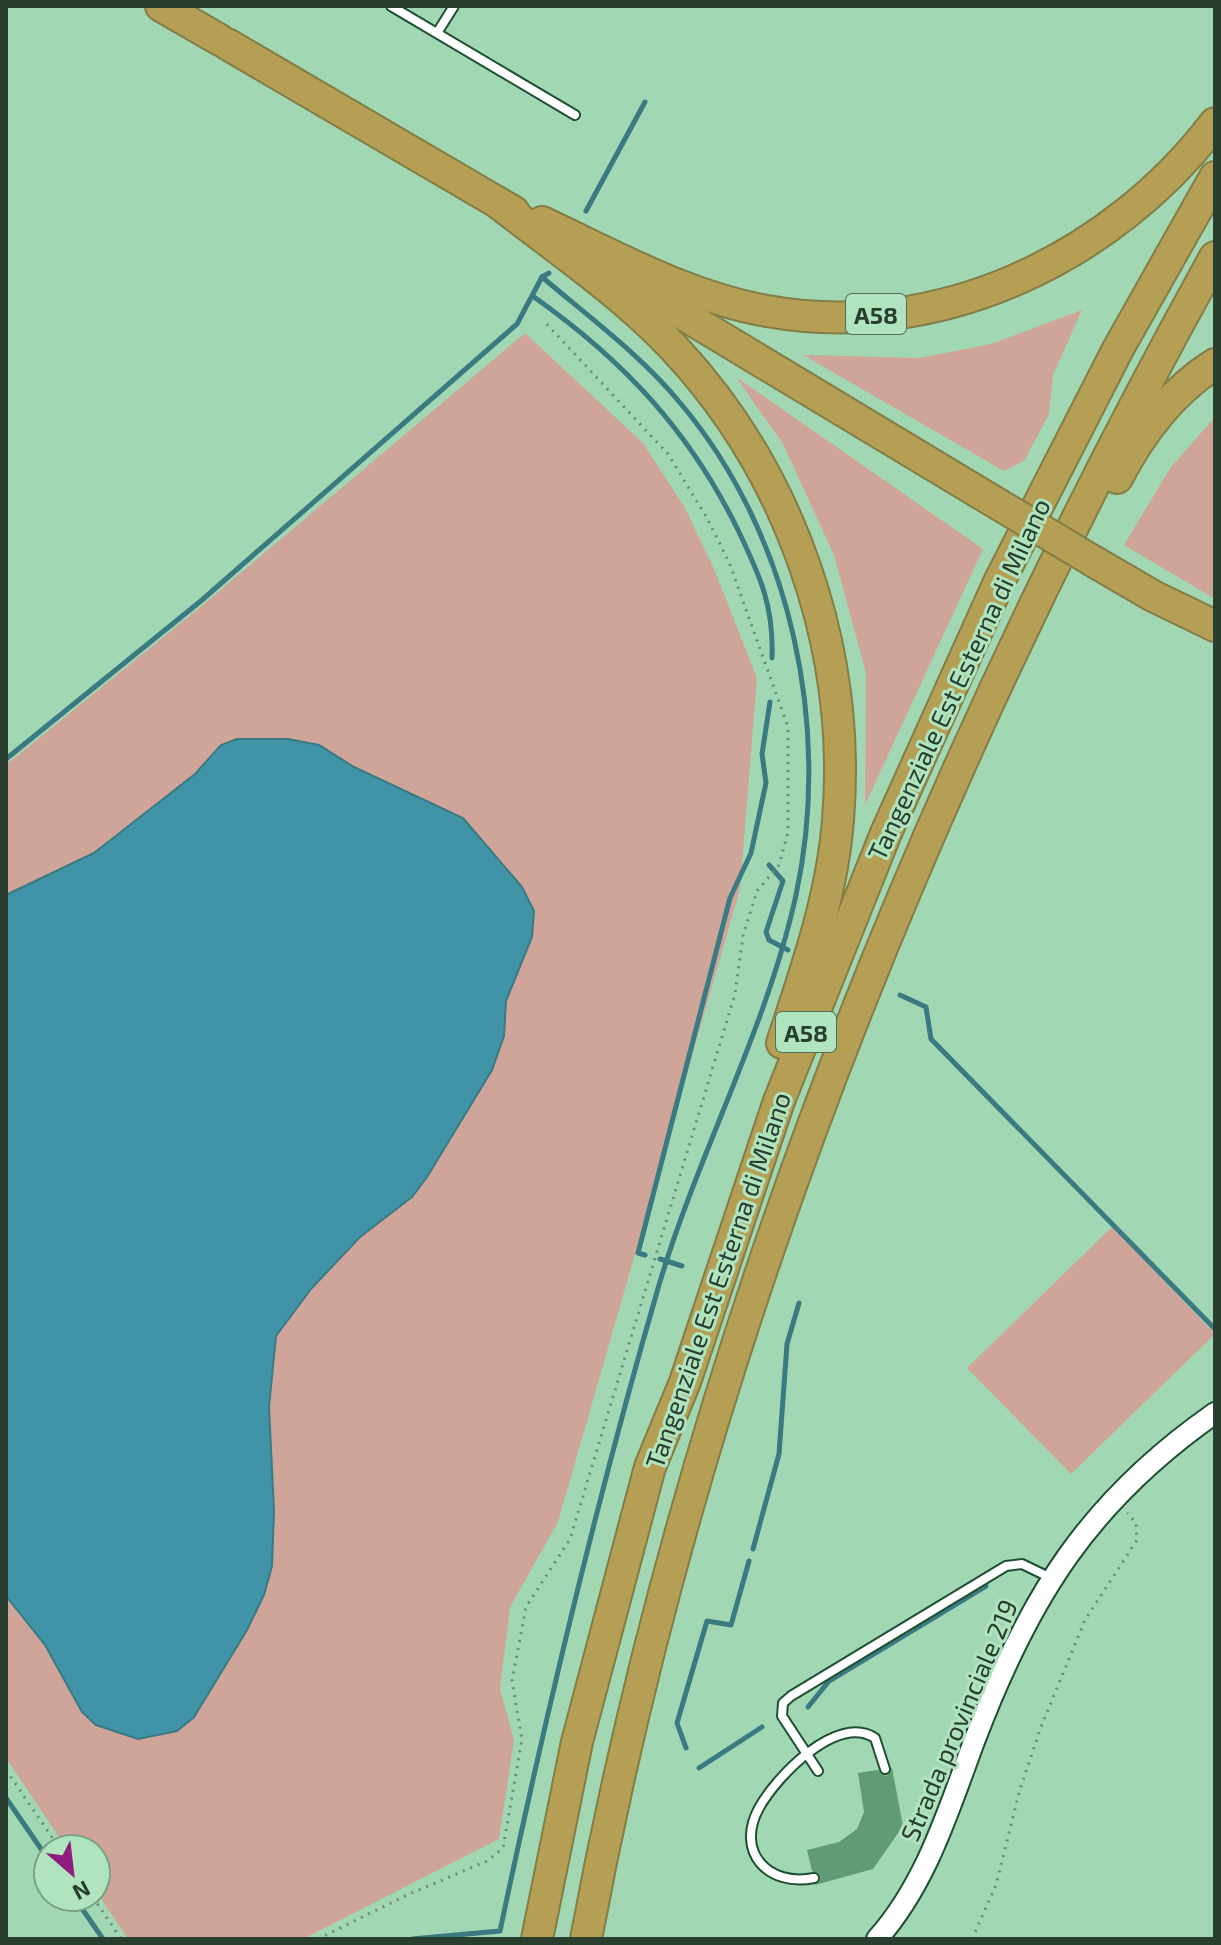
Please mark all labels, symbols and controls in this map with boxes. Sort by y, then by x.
road number: A58 [846,294,906,334]
street label: Tangenziale Est Esterna di Milano [860,493,1056,865]
road number: A58 [776,1012,836,1052]
street label: Tangenziale Est Esterna di Milano [638,1088,796,1472]
street label: Strada provinciale 219 [893,1594,1023,1846]
north arrow [32,1833,112,1913]
text: N [69,1876,95,1907]

